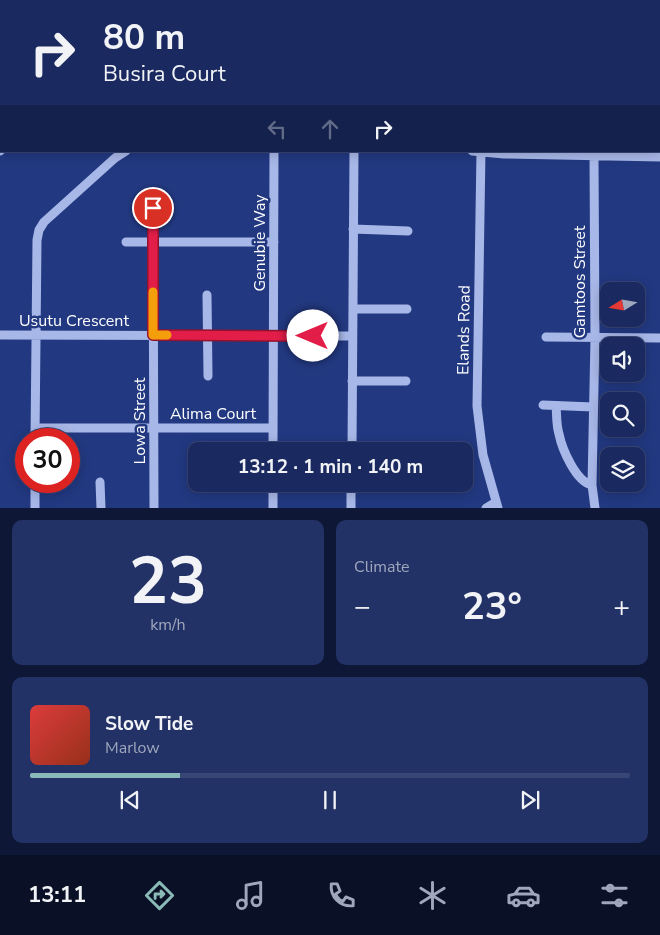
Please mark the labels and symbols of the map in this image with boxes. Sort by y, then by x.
pin [132,187,174,229]
street label: Genubie Way [249,194,271,292]
street label: Gamtoos Street [569,225,591,338]
north arrow [600,282,645,328]
street label: Elands Road [452,285,476,375]
position arrow [286,309,338,361]
street label: Usutu Crescent [19,310,129,332]
street label: Lowa Street [129,377,151,464]
street label: Alima Court [170,403,257,425]
speed limit sign: 30 [15,428,80,493]

